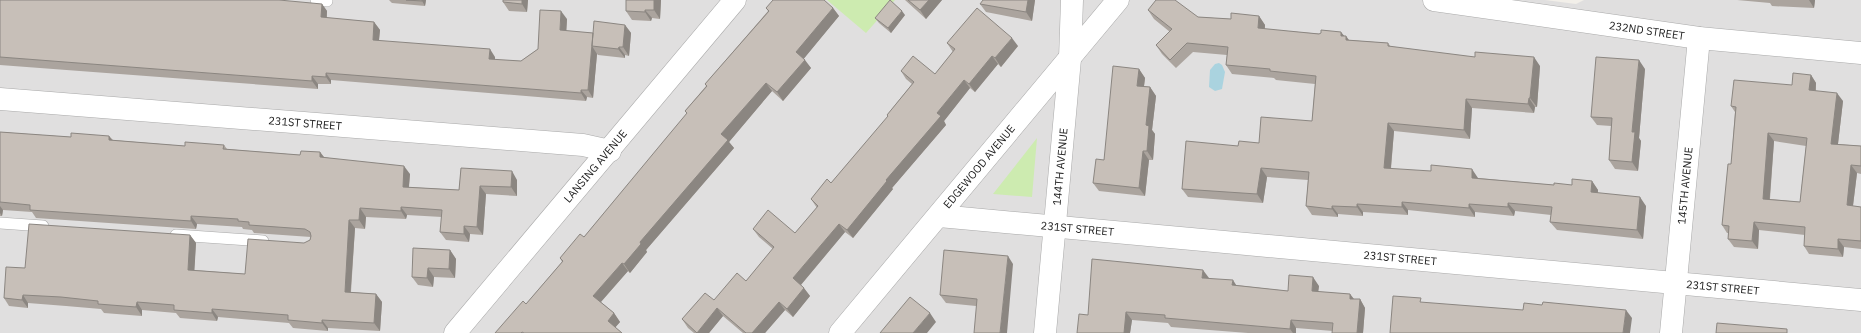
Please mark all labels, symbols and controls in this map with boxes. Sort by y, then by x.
street label: 232ND STREET [1608,18,1686,43]
street label: 231ST STREET [268,113,343,133]
street label: EDGEWOOD AVENUE [940,122,1018,211]
street label: LANSING AVENUE [561,127,630,205]
street label: 144TH AVENUE [1050,127,1071,206]
street label: 145TH AVENUE [1674,146,1696,225]
street label: 231ST STREET [1040,218,1115,239]
street label: 231ST STREET [1363,248,1438,268]
street label: 231ST STREET [1685,277,1761,298]

